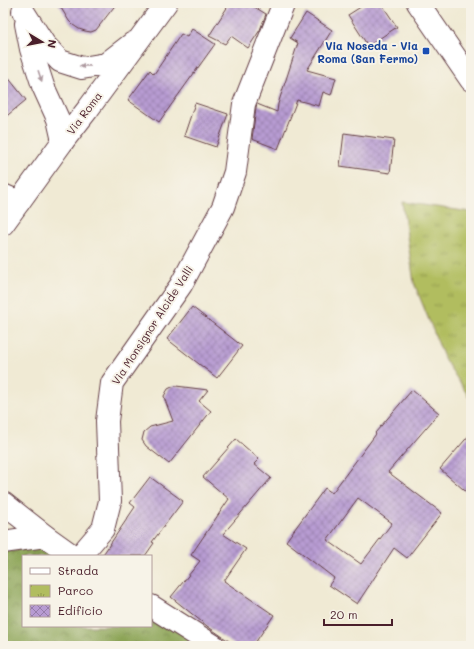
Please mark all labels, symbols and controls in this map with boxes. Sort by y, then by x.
north arrow [22,22,62,62]
text: N [44,38,60,49]
place label: Via Noseda - Via Roma (San Fermo) [317,38,418,66]
marker: Via Noseda - Via Roma (San Fermo) [421,46,431,56]
one-way arrow [78,63,91,69]
one-way arrow [37,70,43,82]
street label: Via Roma [63,88,105,137]
street label: Via Monsignor Alcide Valli [108,263,196,387]
legend [22,555,152,627]
text: Strada [58,562,99,578]
text: Parco [58,582,93,598]
scale bar [324,601,392,627]
text: Edificio [58,602,102,618]
text: 20 m [330,606,358,622]

